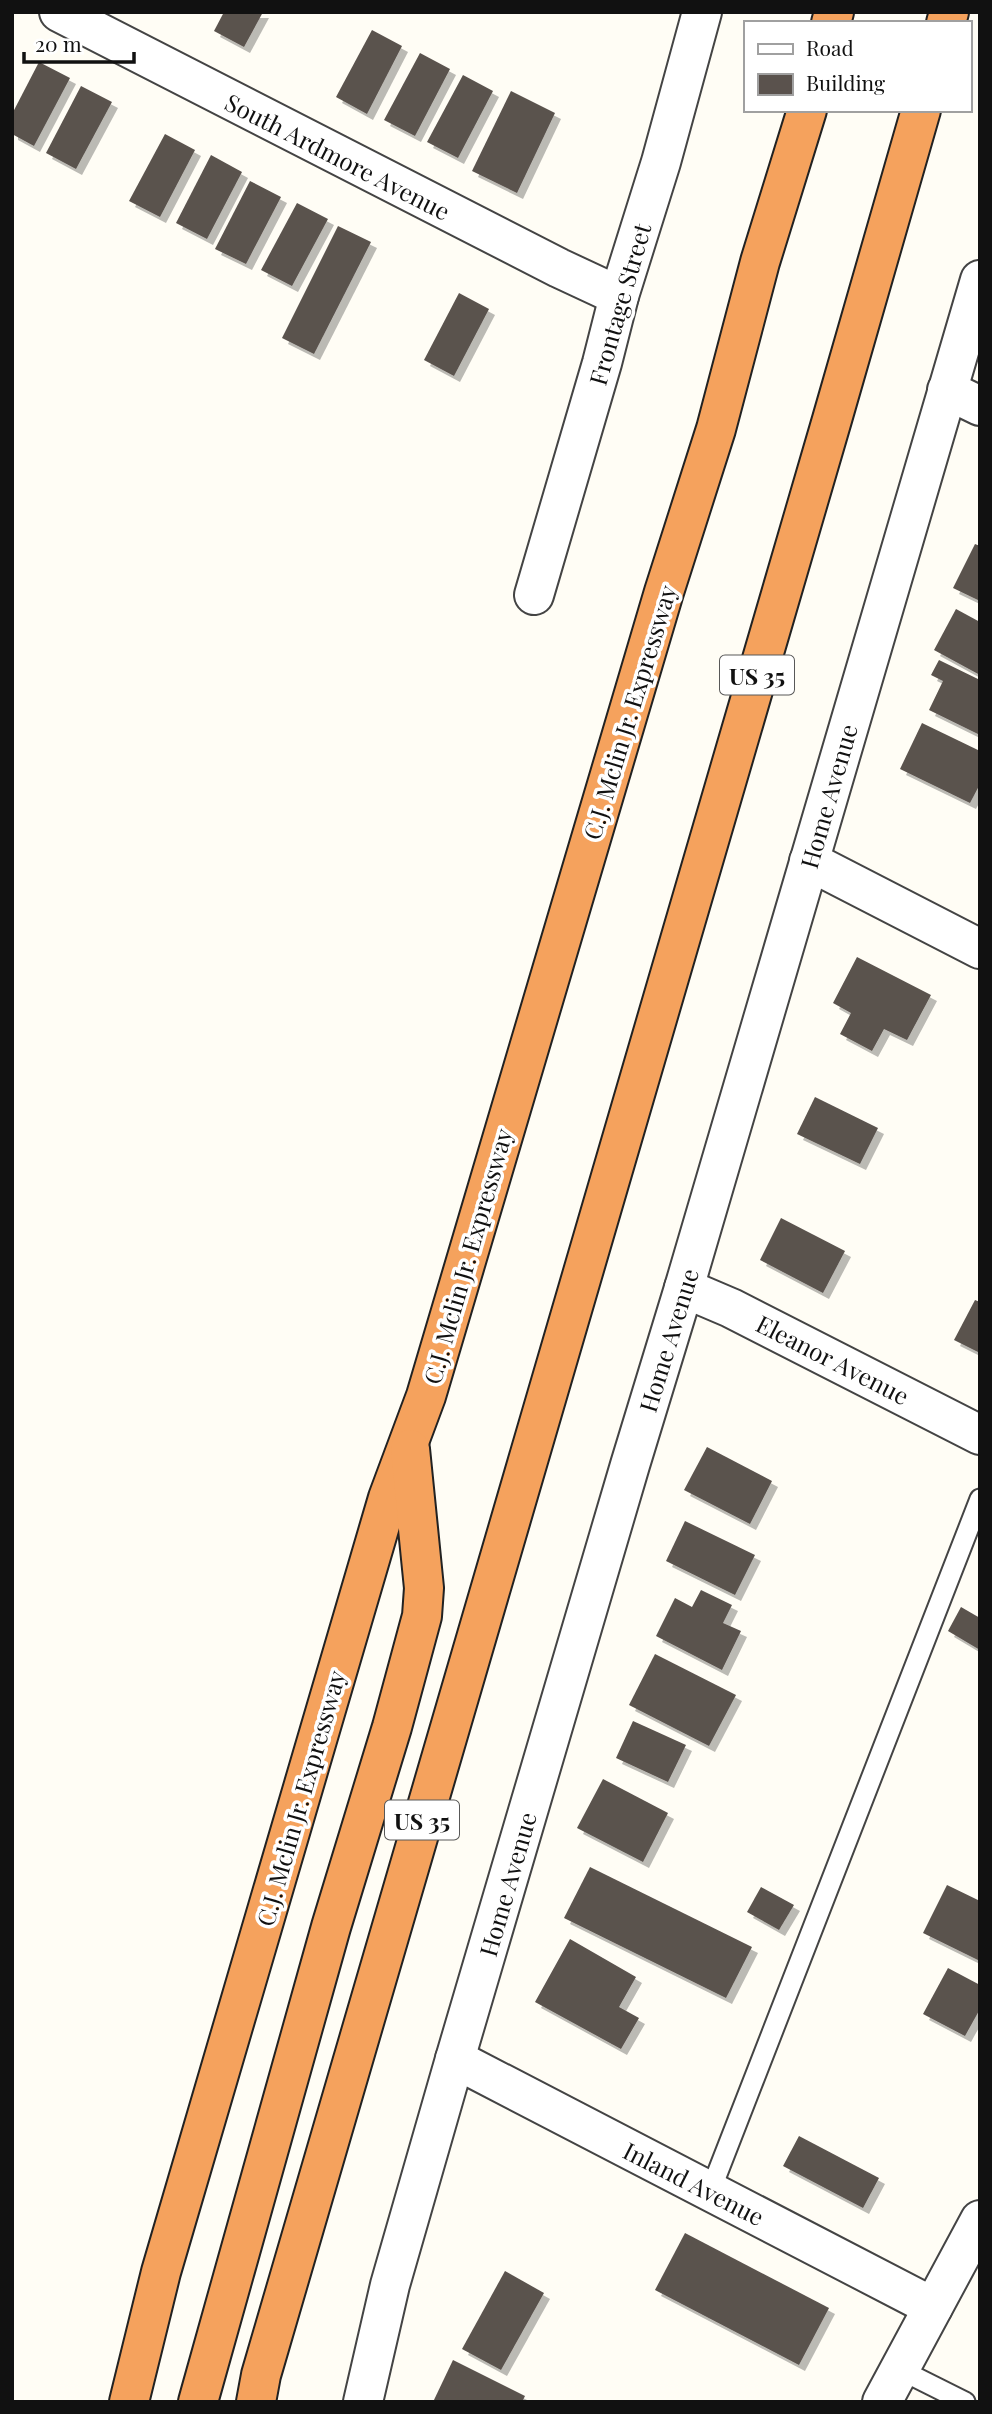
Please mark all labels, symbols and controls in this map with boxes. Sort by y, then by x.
scale bar [24,21,135,65]
legend [744,21,971,112]
text: 20 m [35,29,82,57]
text: Road [806,33,854,61]
text: Building [806,68,885,96]
street label: South Ardmore Avenue [220,85,456,227]
street label: Frontage Street [581,219,658,389]
street label: C.J. Mclin Jr. Expressway [575,581,683,843]
road number: US 35 [720,656,794,694]
street label: Home Avenue [792,720,864,872]
street label: C.J. Mclin Jr. Expressway [415,1124,519,1388]
street label: Home Avenue [631,1264,705,1416]
street label: Eleanor Avenue [751,1307,915,1411]
street label: C.J. Mclin Jr. Expressway [248,1666,352,1930]
road number: US 35 [385,1800,459,1840]
street label: Home Avenue [471,1808,543,1960]
street label: Inland Avenue [618,2134,770,2232]

